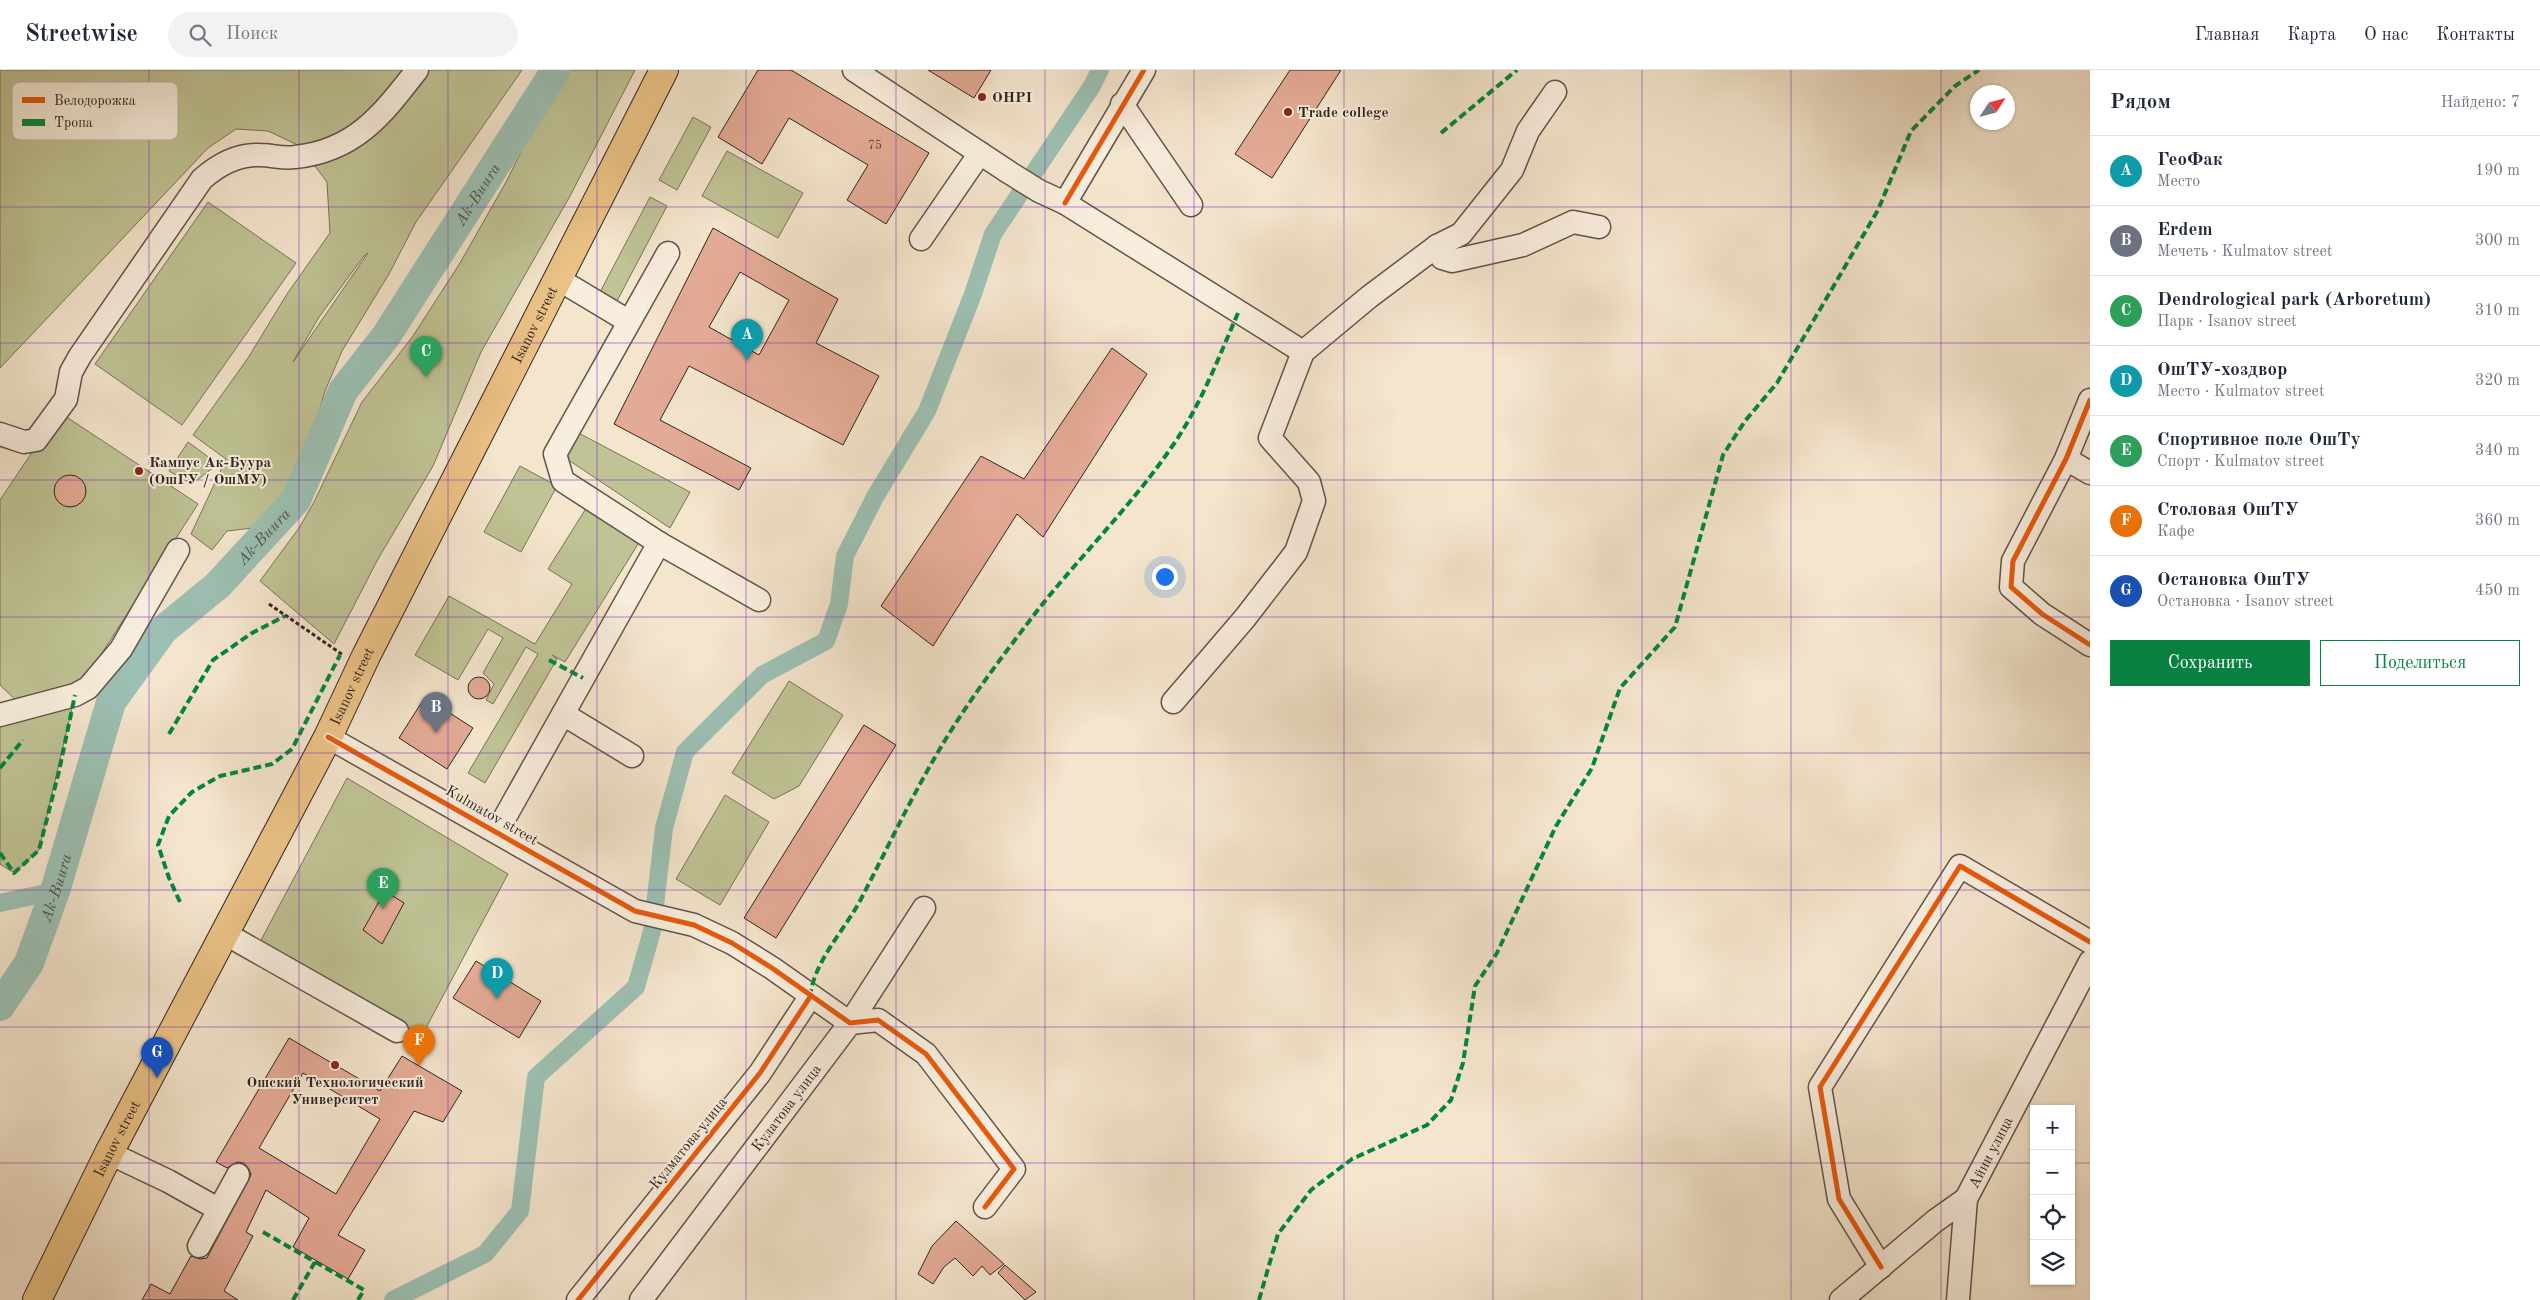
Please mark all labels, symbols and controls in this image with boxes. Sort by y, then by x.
search box [168,12,518,57]
icon: search [186,21,214,49]
text: Streetwise [25,23,138,47]
text: Поиск [226,25,278,44]
text: Главная [2195,26,2259,44]
text: Карта [2287,26,2336,44]
text: О нас [2364,26,2408,44]
text: Контакты [2436,26,2515,44]
legend [12,82,178,140]
north arrow [1970,85,2015,130]
marker: OHPI [976,91,988,103]
place label: OHPI [992,91,1032,106]
text: Рядом [2110,92,2171,113]
text: Велодорожка [54,94,136,108]
text: Найдено: 7 [2441,95,2520,111]
marker: Trade college [1282,106,1294,118]
place label: Trade college [1298,106,1389,121]
text: Тропа [54,116,93,130]
house number: 75 [868,139,882,152]
text: ГеоФак [2157,151,2223,170]
water label: Ak-Buura [452,161,504,230]
text: A [2120,163,2132,179]
text: 190 m [2475,163,2520,179]
text: Место [2157,174,2200,190]
text: Erdem [2157,221,2213,240]
text: B [2120,233,2132,249]
text: 300 m [2475,233,2520,249]
text: Мечеть · Kulmatov street [2157,244,2332,260]
street label: Isanov street [510,285,562,366]
text: Dendrological park (Arboretum) [2157,291,2431,310]
text: C [2121,303,2131,319]
text: 310 m [2475,303,2520,319]
text: Парк · Isanov street [2157,314,2297,330]
pin: A [731,319,763,360]
pin: C [410,336,442,377]
text: ОшТУ-хоздвор [2157,361,2287,380]
text: D [2120,373,2132,389]
text: 320 m [2475,373,2520,389]
text: Место · Kulmatov street [2157,384,2325,400]
text: Спортивное поле ОшТу [2157,431,2361,450]
text: E [2120,443,2132,459]
text: 340 m [2475,443,2520,459]
text: Спорт · Kulmatov street [2157,454,2325,470]
place label: Кампус Ак-Буура (ОшГУ / ОшМУ) [149,456,271,488]
marker: Кампус Ак-Буура (ОшГУ / ОшМУ) [133,465,145,477]
text: Столовая ОшТУ [2157,501,2299,520]
water label: Ak-Buura [234,506,294,569]
text: F [2121,513,2131,529]
text: 360 m [2475,513,2520,529]
text: Кафе [2157,524,2195,540]
your location [1152,564,1178,590]
text: Остановка ОшТУ [2157,571,2310,590]
text: G [2120,583,2132,599]
text: 450 m [2475,583,2520,599]
text: Остановка · Isanov street [2157,594,2334,610]
button: Сохранить [2110,640,2310,686]
button: Поделиться [2320,640,2520,686]
street label: Isanov street [329,646,378,728]
pin: B [420,692,452,733]
street label: Kulmatov street [443,784,540,849]
water label: Ak-Buura [38,852,76,925]
pin: E [367,868,399,909]
pin: D [481,958,513,999]
pin: F [403,1025,435,1066]
pin: G [141,1037,173,1078]
marker: Ошский Технологический Университет [329,1059,341,1071]
street label: Кулатова улица [750,1062,825,1155]
place label: Ошский Технологический Университет [247,1076,423,1108]
street label: Кулматова улица [648,1095,731,1193]
street label: Isanov street [92,1099,144,1180]
map controls [2030,1105,2075,1285]
button: + [2030,1105,2075,1150]
street label: Айни улица [1967,1114,2017,1191]
button: − [2030,1150,2075,1195]
button: locate [2030,1195,2075,1240]
button: layers [2030,1240,2075,1285]

